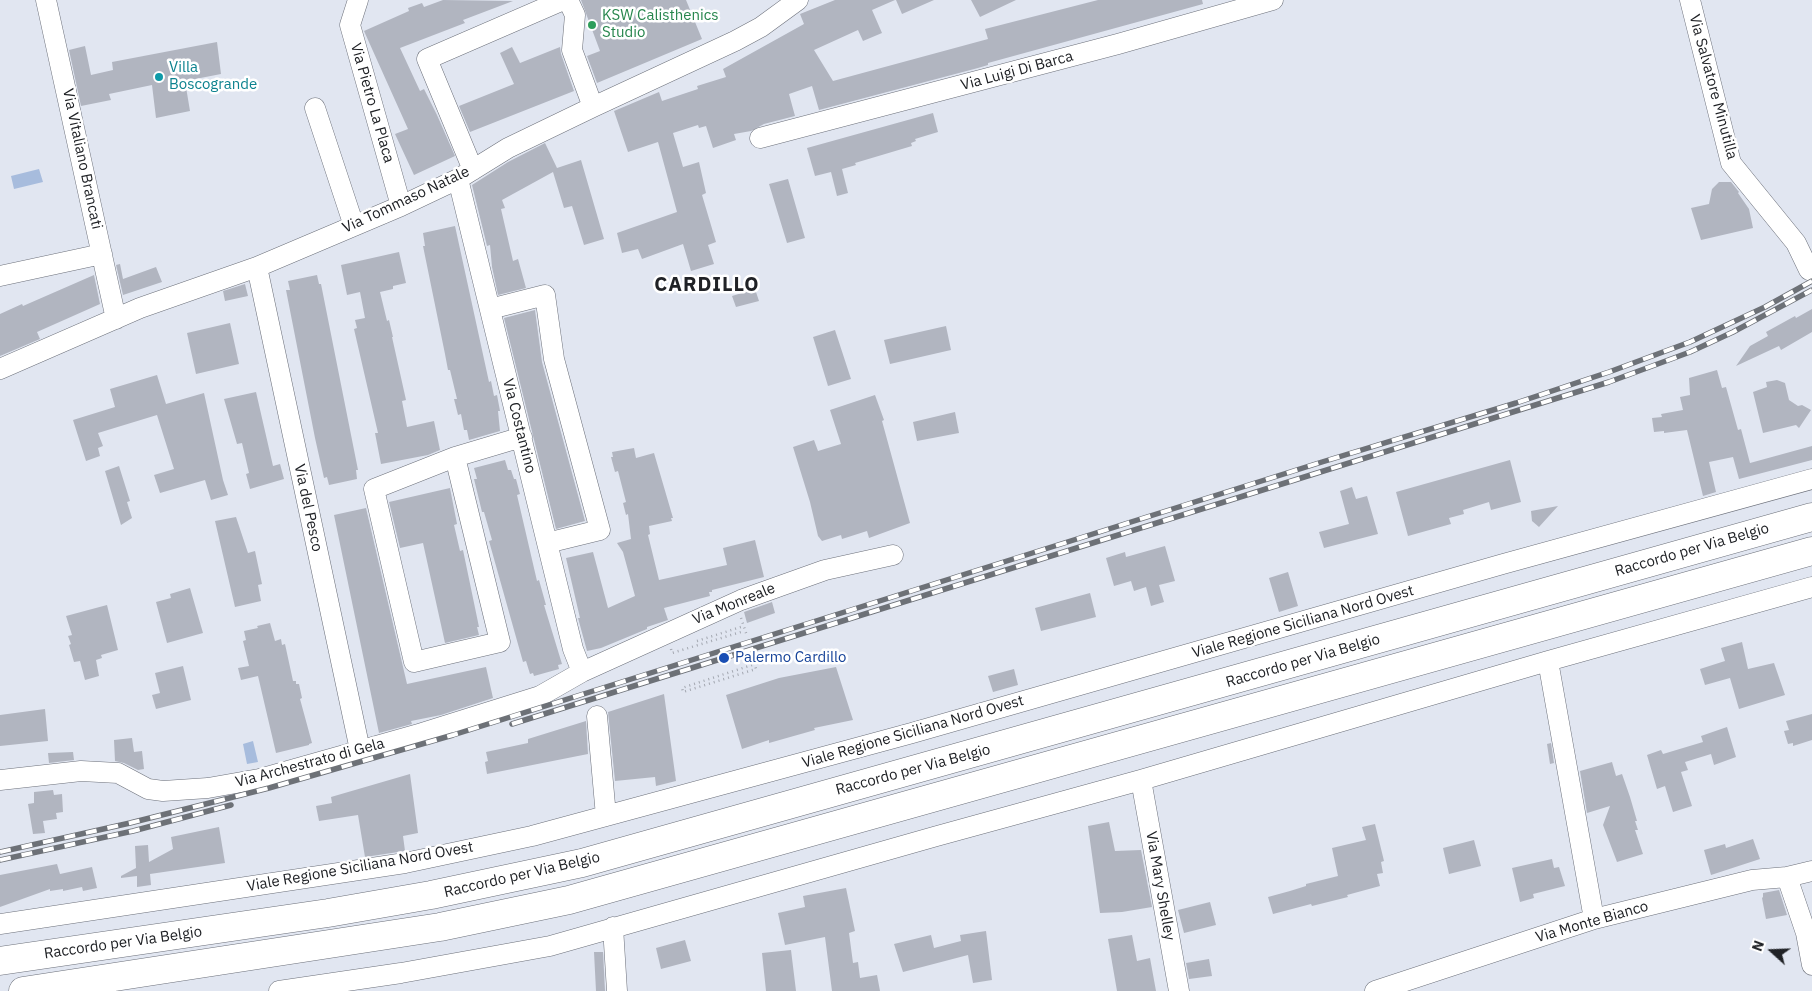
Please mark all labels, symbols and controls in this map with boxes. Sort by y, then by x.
place label: KSW Calisthenics Studio [602,7,719,42]
street label: Via Salvatore Minutilla [1685,13,1741,161]
marker: KSW Calisthenics Studio [586,19,598,31]
street label: Via Pietro La Placa [346,41,398,165]
street label: Via Luigi Di Barca [959,47,1075,95]
place label: Villa Boscogrande [169,59,257,94]
marker: Villa Boscogrande [153,71,165,83]
street label: Via Vitaliano Brancati [58,87,106,231]
street label: Via Tommaso Natale [340,163,472,237]
district label: CARDILLO [653,273,761,297]
street label: Via Costantino [499,377,539,475]
street label: Via del Pesco [290,463,326,553]
street label: Raccordo per Via Belgio [1613,519,1771,581]
street label: Via Monreale [690,579,778,629]
street label: Viale Regione Siciliana Nord Ovest [1190,582,1416,662]
street label: Raccordo per Via Belgio [1224,630,1382,692]
place label: Palermo Cardillo [735,649,846,667]
marker: Palermo Cardillo [717,651,731,665]
street label: Viale Regione Siciliana Nord Ovest [800,692,1026,772]
street label: Via Archestrato di Gela [233,734,387,792]
street label: Raccordo per Via Belgio [834,741,992,799]
street label: Via Mary Shelley [1142,830,1178,942]
street label: Viale Regione Siciliana Nord Ovest [245,838,475,896]
street label: Raccordo per Via Belgio [442,848,602,902]
street label: Via Monte Bianco [1534,897,1650,947]
street label: Raccordo per Via Belgio [43,923,203,963]
north arrow [1747,926,1797,976]
text: N [1748,938,1768,954]

